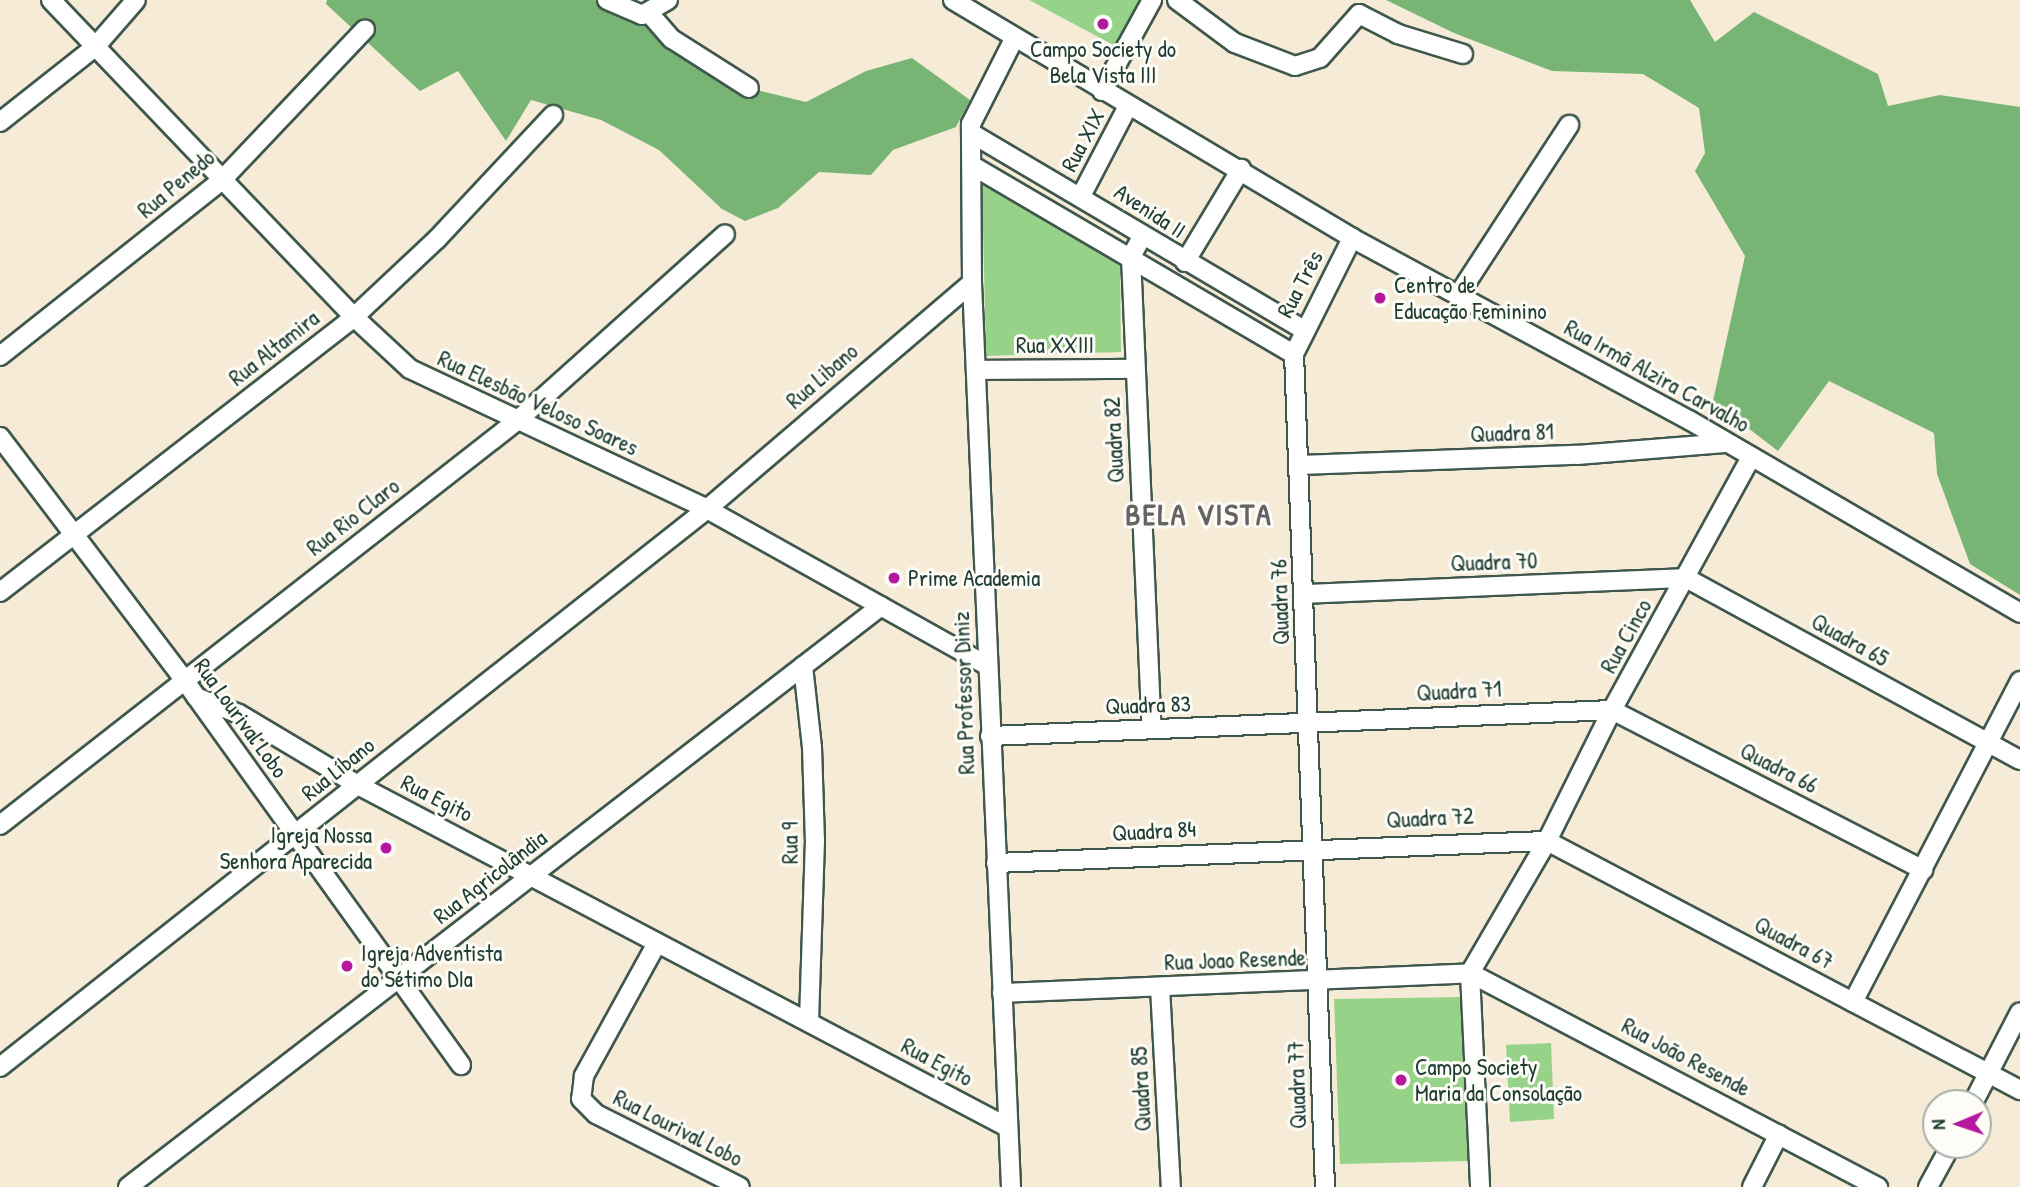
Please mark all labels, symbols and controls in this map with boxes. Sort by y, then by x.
marker: Campo Society do Bela Vista III [1095,16,1111,32]
place label: Campo Society do Bela Vista III [1030,35,1176,89]
street label: Rua XIX [1055,104,1111,176]
street label: Rua Penedo [132,144,220,224]
street label: Avenida II [1109,178,1191,244]
street label: Rua Três [1271,246,1329,322]
place label: Centro de Educação Feminino [1394,271,1547,325]
marker: Centro de Educação Feminino [1372,290,1388,306]
street label: Rua Altamira [223,304,325,392]
street label: Rua Irmã Alzira Carvalho [1560,314,1754,438]
street label: Rua XXIII [1016,331,1094,359]
street label: Rua Libano [781,337,863,415]
street label: Rua Elesbão Veloso Soares [433,344,643,462]
street label: Quadra 82 [1098,396,1130,484]
street label: Quadra 81 [1470,418,1554,448]
street label: Rua Rio Claro [301,472,405,562]
district label: BELA VISTA [1126,496,1272,532]
street label: Quadra 70 [1450,547,1538,577]
street label: Quadra 76 [1265,559,1295,645]
place label: Prime Academia [908,564,1040,592]
marker: Prime Academia [886,570,902,586]
street label: Rua Cinco [1594,594,1658,678]
street label: Quadra 65 [1806,607,1894,673]
street label: Rua Professor Diniz [947,611,981,775]
street label: Rua Lourival Lobo [188,653,294,783]
street label: Quadra 71 [1416,675,1502,707]
street label: Quadra 83 [1105,690,1191,720]
street label: Rua Líbano [296,731,380,807]
street label: Quadra 66 [1735,737,1823,799]
street label: Rua Egito [397,768,477,828]
street label: Quadra 72 [1386,802,1474,834]
street label: Quadra 84 [1111,815,1197,847]
place label: Igreja Nossa Senhora Aparecida [220,821,372,875]
street label: Rua 9 [776,822,804,864]
street label: Rua Agricolândia [428,824,552,930]
marker: Igreja Nossa Senhora Aparecida [378,840,394,856]
street label: Quadra 67 [1750,911,1838,975]
place label: Igreja Adventista do Sétimo DIa [361,939,502,993]
street label: Rua Joao Resende [1164,944,1306,976]
marker: Igreja Adventista do Sétimo DIa [339,958,355,974]
street label: Rua João Resende [1617,1012,1755,1102]
street label: Rua Egito [897,1032,977,1092]
street label: Quadra 77 [1282,1040,1312,1130]
street label: Quadra 85 [1125,1046,1157,1132]
place label: Campo Society Maria da Consolação [1415,1053,1582,1107]
marker: Campo Society Maria da Consolação [1393,1072,1409,1088]
street label: Rua Lourival Lobo [609,1084,747,1172]
north arrow [1922,1089,1992,1159]
text: N [1925,1119,1951,1130]

